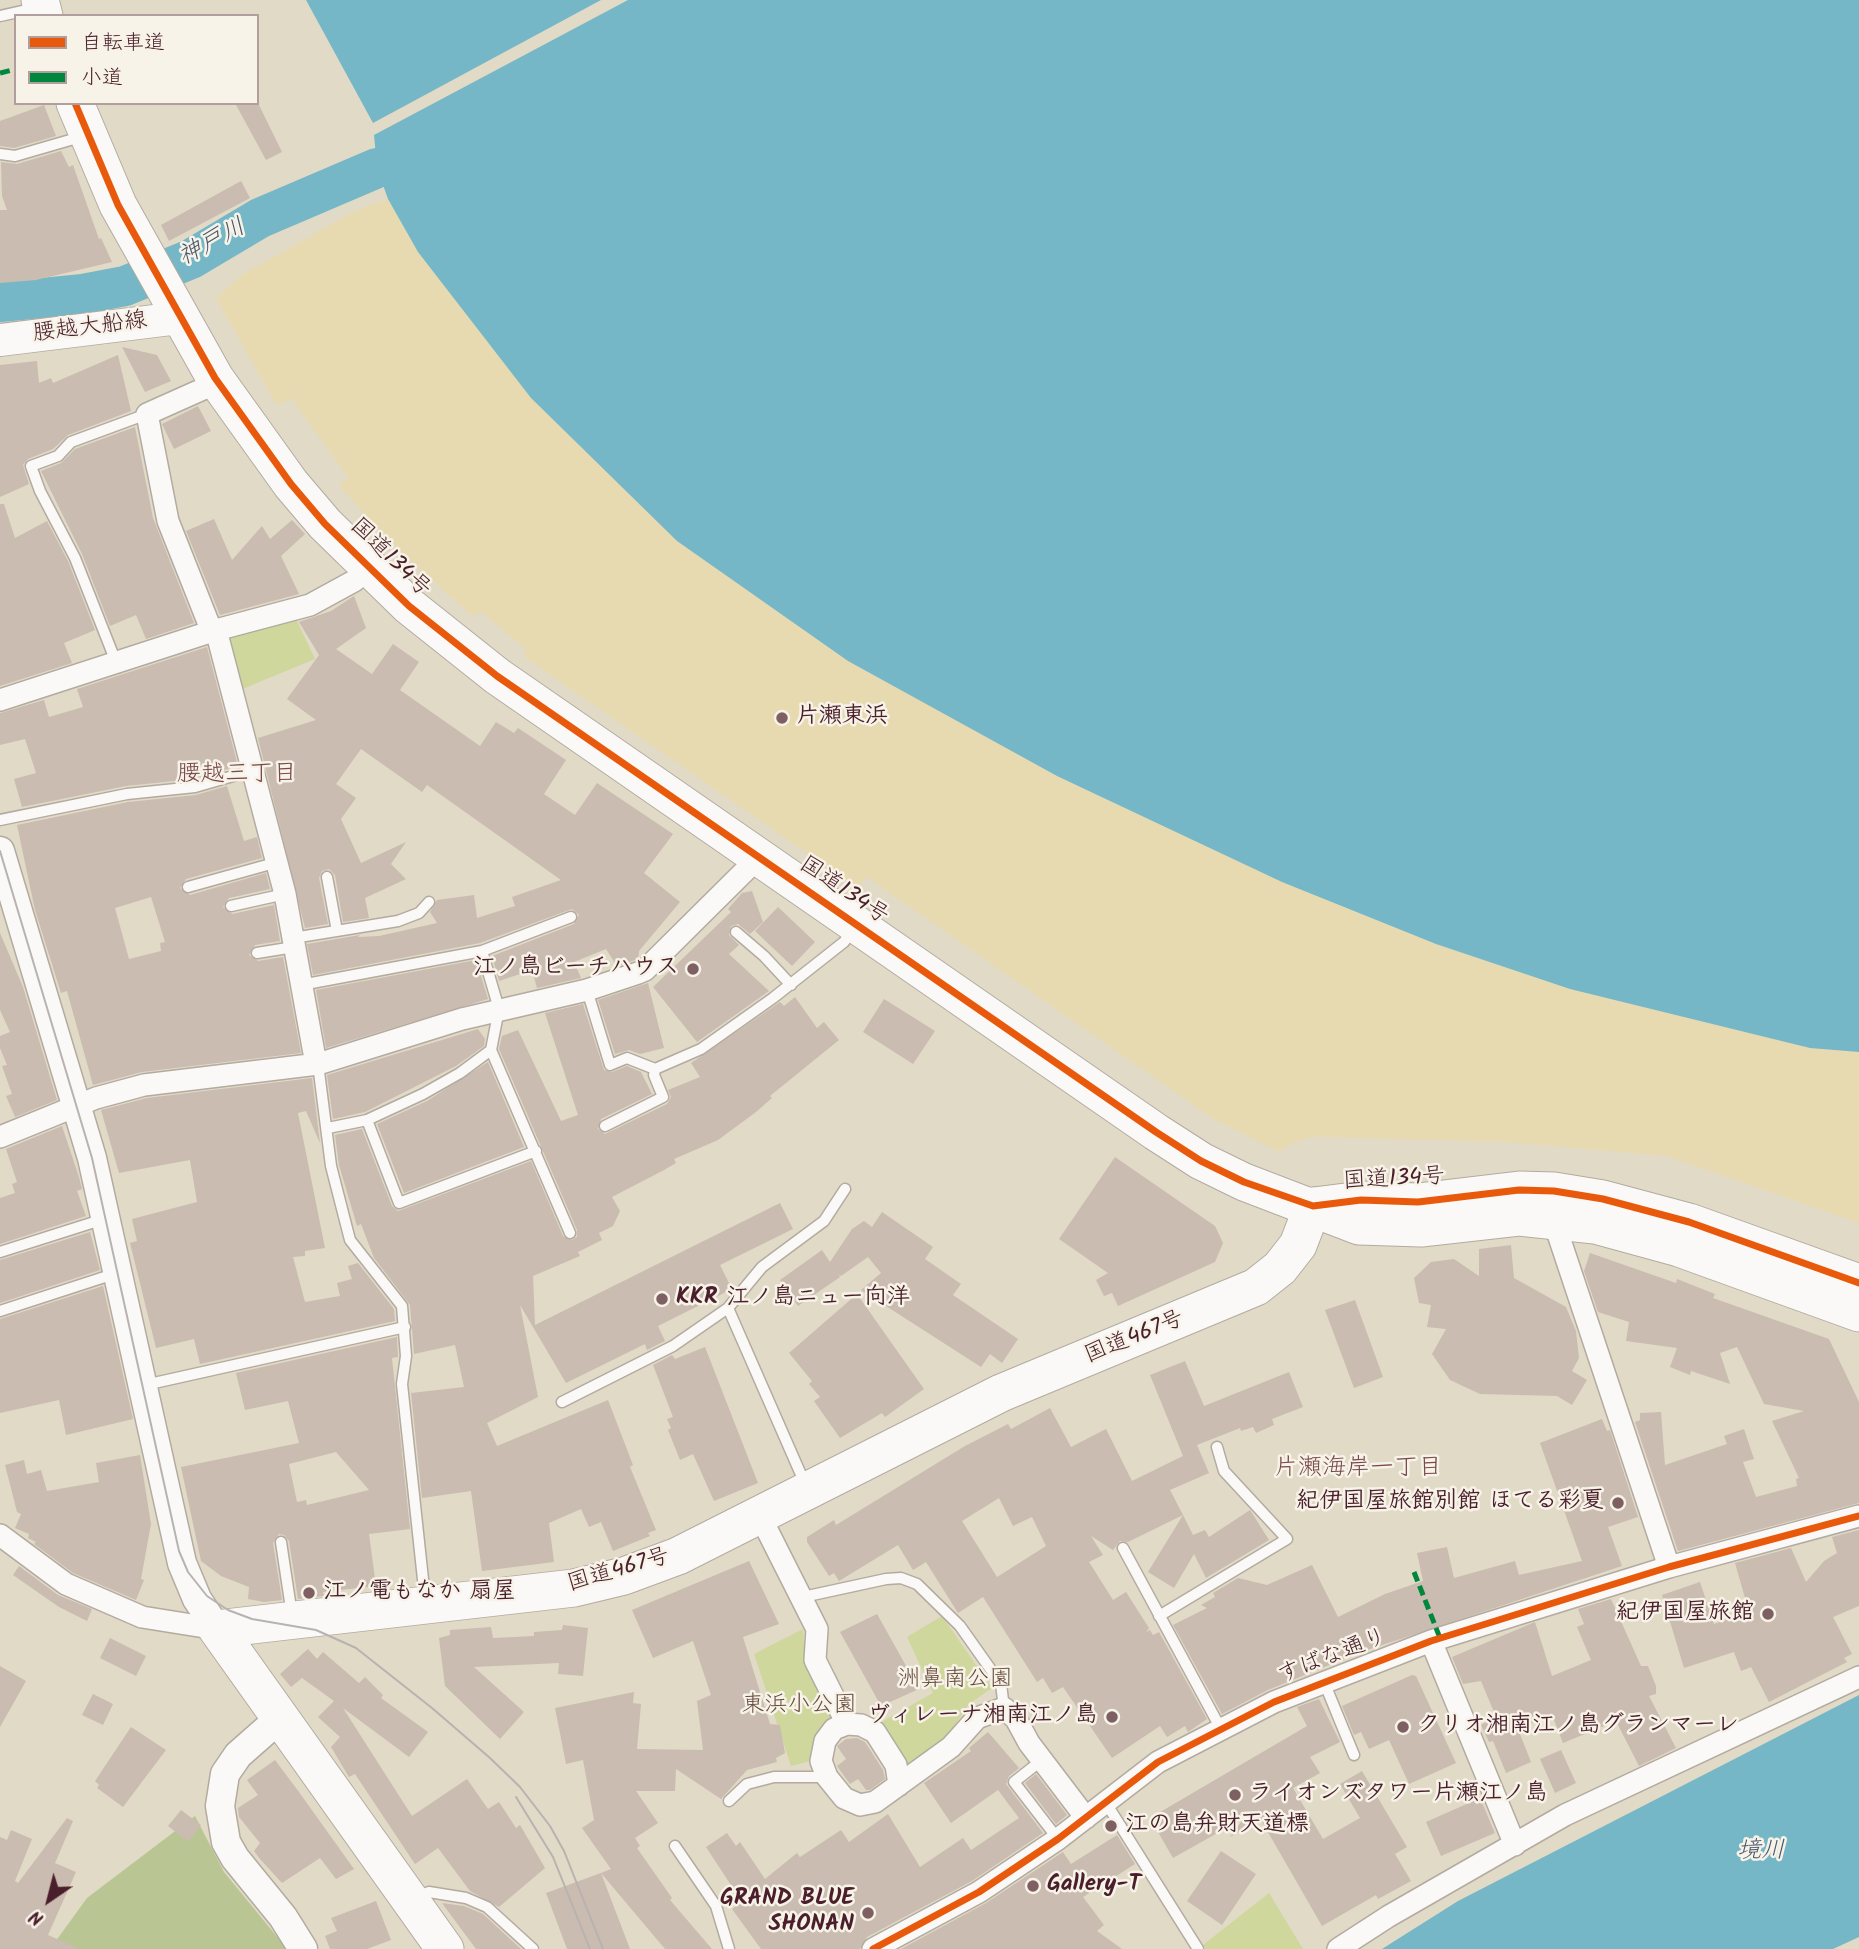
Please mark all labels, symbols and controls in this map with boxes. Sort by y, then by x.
legend [14,14,259,105]
text: 自転車道 [81,27,165,60]
text: 小道 [81,62,123,95]
water label: 神戸川 [174,214,252,274]
street label: 腰越大船線 [31,308,149,350]
street label: 国道134号 [343,514,435,604]
place label: 片瀬東浜 [796,704,888,732]
marker: 片瀬東浜 [774,710,790,726]
district label: 腰越三丁目 [177,762,297,790]
street label: 国道134号 [793,852,893,932]
place label: 江ノ島ビーチハウス [473,955,679,983]
marker: 江ノ島ビーチハウス [685,961,701,977]
street label: 国道134号 [1342,1165,1446,1197]
place label: KKR 江ノ島ニュー向洋 [676,1285,910,1313]
marker: KKR 江ノ島ニュー向洋 [654,1291,670,1307]
street label: 国道467号 [1081,1307,1189,1371]
district label: 片瀬海岸一丁目 [1274,1456,1442,1484]
place label: 紀伊国屋旅館別館 ほてる彩夏 [1296,1489,1604,1517]
marker: 紀伊国屋旅館別館 ほてる彩夏 [1610,1495,1626,1511]
street label: 国道467号 [565,1544,673,1600]
place label: 江ノ電もなか 扇屋 [323,1579,516,1607]
marker: 江ノ電もなか 扇屋 [301,1585,317,1601]
place label: 紀伊国屋旅館 [1616,1600,1754,1628]
marker: 紀伊国屋旅館 [1760,1606,1776,1622]
street label: すばな通り [1274,1625,1392,1691]
park label: 洲鼻南公園 [898,1667,1012,1695]
park label: 東浜小公園 [742,1693,856,1721]
place label: ヴィレーナ湘南江ノ島 [867,1703,1098,1731]
marker: ヴィレーナ湘南江ノ島 [1104,1709,1120,1725]
place label: クリオ湘南江ノ島グランマーレ [1417,1713,1739,1741]
marker: クリオ湘南江ノ島グランマーレ [1395,1719,1411,1735]
place label: ライオンズタワー片瀬江ノ島 [1249,1781,1548,1809]
marker: ライオンズタワー片瀬江ノ島 [1227,1787,1243,1803]
place label: 江の島弁財天道標 [1125,1812,1309,1840]
marker: 江の島弁財天道標 [1103,1818,1119,1834]
water label: 境川 [1737,1839,1785,1867]
north arrow [14,1865,84,1935]
place label: Gallery-T [1047,1872,1141,1900]
marker: Gallery-T [1025,1878,1041,1894]
place label: GRAND BLUE SHONAN [720,1886,854,1940]
text: N [23,1901,50,1933]
marker: GRAND BLUE SHONAN [860,1905,876,1921]

